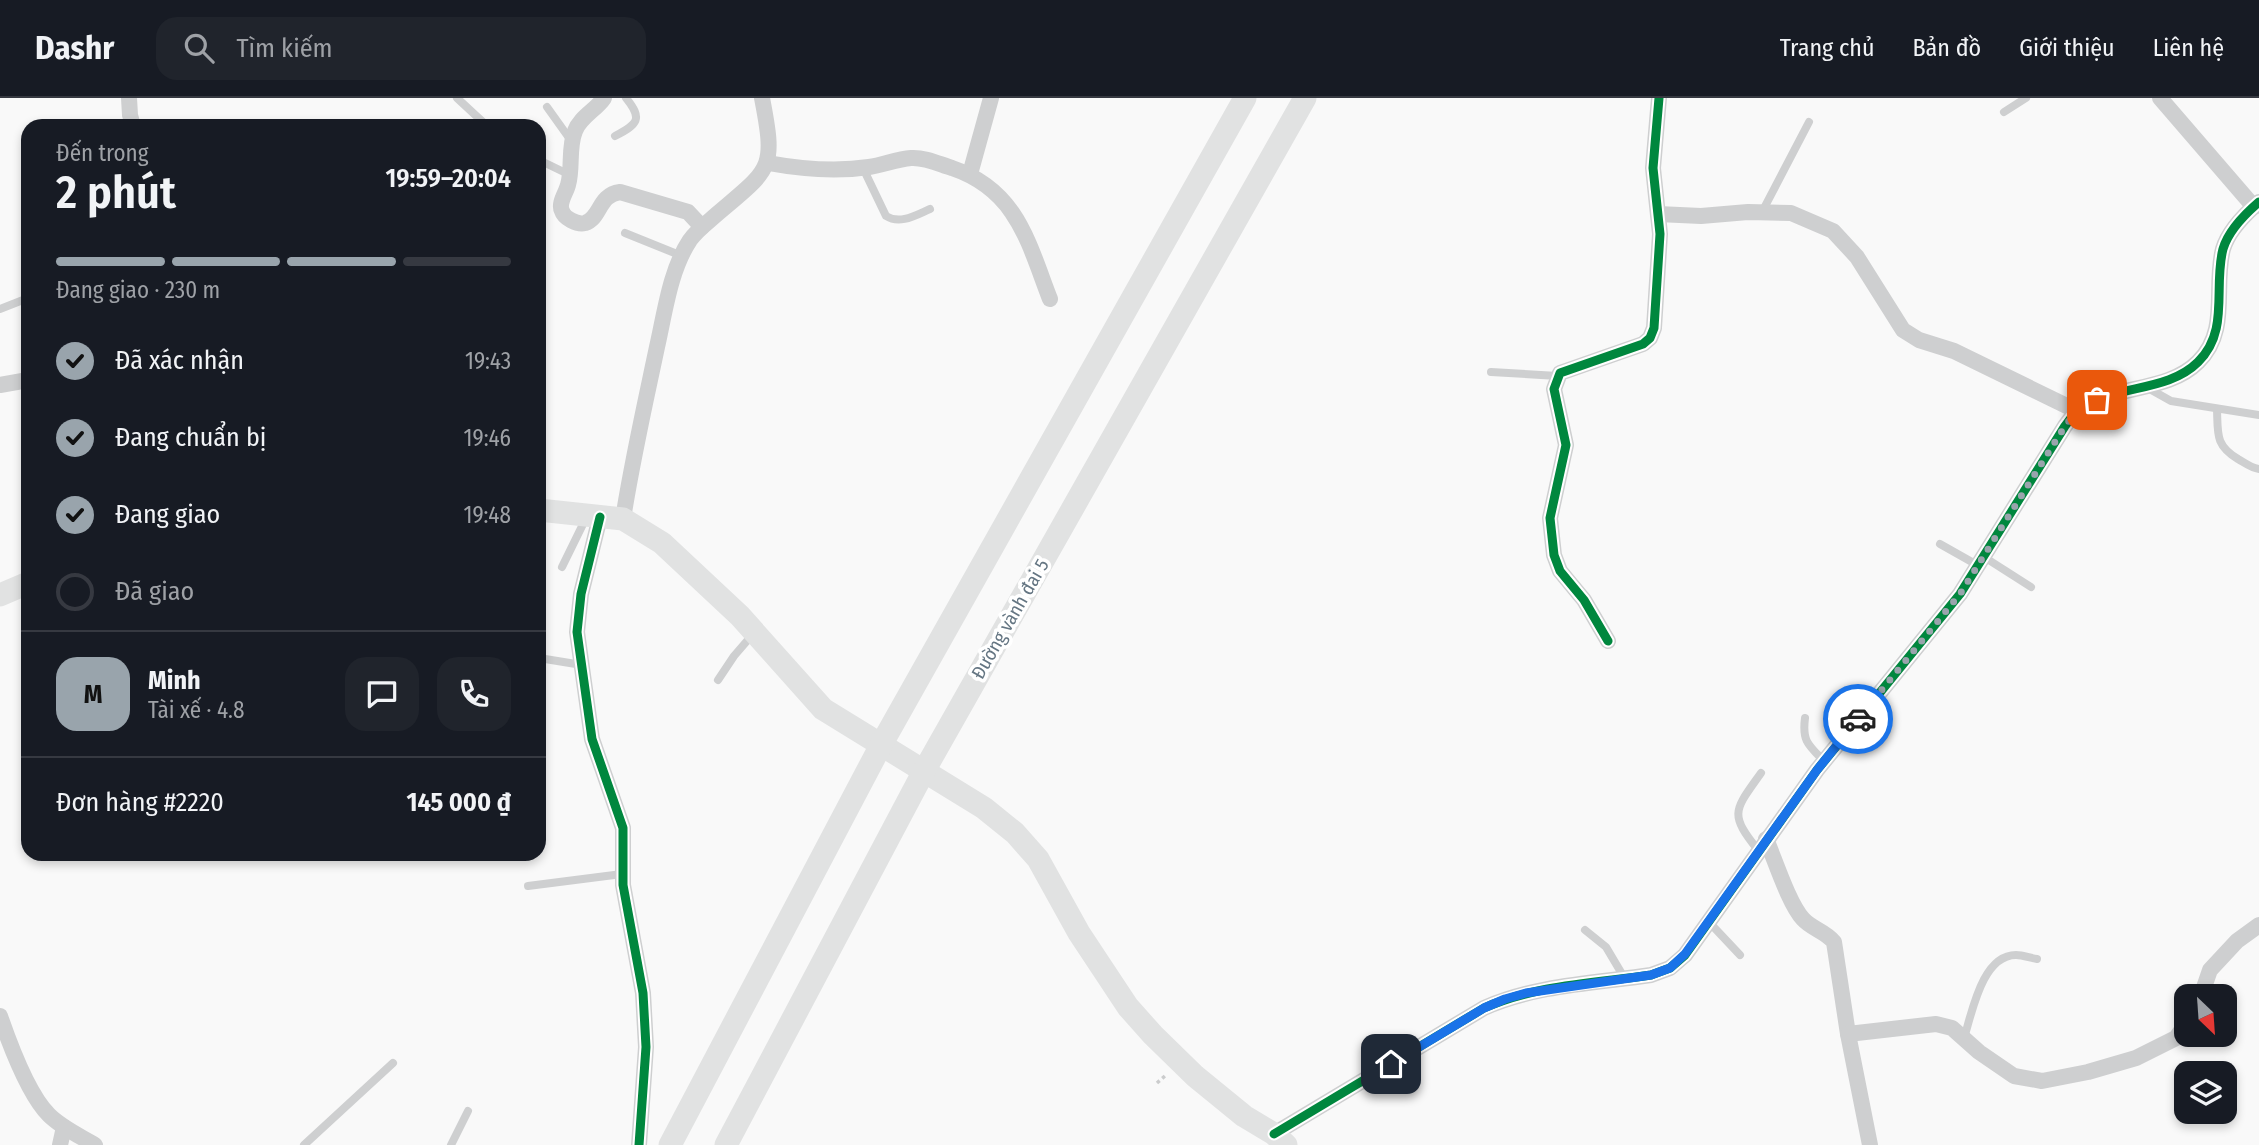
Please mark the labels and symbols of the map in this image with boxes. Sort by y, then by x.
pin [2067,370,2127,430]
street label: Đường vành đai 5 [966,555,1054,683]
courier [1823,684,1893,754]
north arrow [2174,984,2236,1046]
pin [1361,1034,1421,1094]

